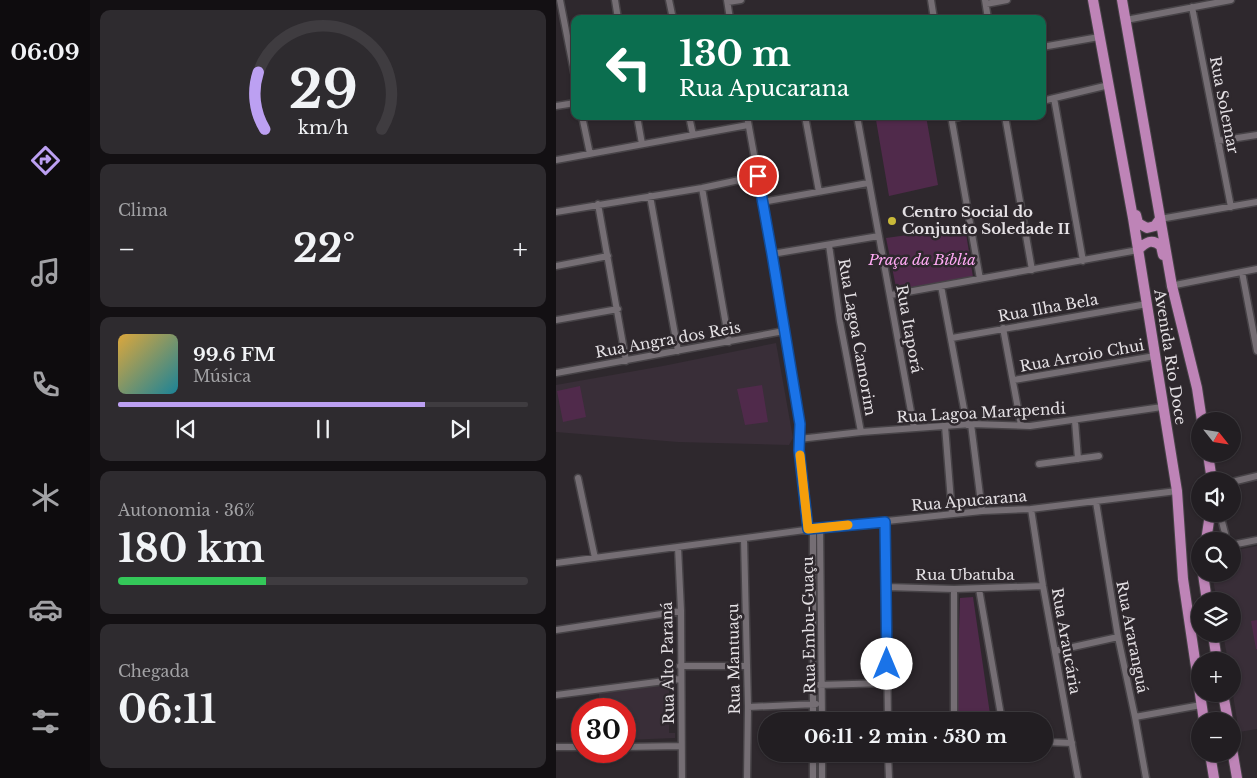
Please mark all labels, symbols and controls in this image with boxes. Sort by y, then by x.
text: 130 m [679,32,791,75]
icon: left [596,35,661,100]
text: 06:09 [10,39,80,66]
street label: Rua Solemar [1206,55,1243,156]
text: 29 [289,58,357,122]
text: Rua Apucarana [679,75,849,102]
text: km/h [298,117,348,139]
icon: directions [28,143,63,178]
pin [737,155,779,197]
icon: arrive [744,162,772,190]
text: Clima [118,200,168,220]
place label: Centro Social do Conjunto Soledade II [902,202,1070,238]
marker: Centro Social do Conjunto Soledade II [886,215,898,227]
text: 22° [293,225,355,272]
text: − [118,232,136,267]
text: + [513,232,528,267]
park label: Praça da Bíblia [867,250,976,269]
icon: music [28,255,63,290]
street label: Rua Lagoa Camorim [834,257,881,417]
street label: Rua Itaporá [892,283,927,375]
street label: Avenida Rio Doce [1150,287,1191,426]
street label: Rua Ilha Bela [996,289,1100,326]
street label: Rua Angra dos Reis [594,317,742,362]
street label: Rua Arroio Chui [1018,335,1146,376]
text: 99.6 FM [193,343,276,366]
text: Música [193,366,251,386]
icon: phone [28,367,63,402]
street label: Rua Lagoa Marapendi [896,399,1066,426]
north arrow [1191,412,1241,462]
map controls [1191,412,1241,762]
icon: previous [172,415,200,443]
icon: pause [309,415,337,443]
icon: next [446,415,474,443]
button: sound [1191,472,1241,522]
icon: climate [28,480,63,515]
street label: Rua Apucarana [910,486,1028,515]
text: Autonomia · 36% [118,500,255,520]
text: 180 km [118,525,265,572]
button: search [1191,532,1241,582]
street label: Rua Embu-Guaçu [798,556,819,694]
street label: Rua Ubatuba [915,565,1015,584]
street label: Rua Araranguá [1112,579,1153,695]
street label: Rua Araucária [1048,586,1085,696]
icon: car [28,592,63,627]
button: layers [1191,592,1241,642]
street label: Rua Alto Paraná [657,601,678,724]
street label: Rua Mantuaçu [723,603,744,715]
position arrow [860,637,912,689]
button: + [1191,652,1241,702]
text: Chegada [118,661,189,681]
text: 06:11 [118,686,216,733]
speed limit sign: 30 [571,698,636,763]
icon: filters [28,704,63,739]
button: − [1191,712,1241,762]
text: 06:11 · 2 min · 530 m [804,725,1007,748]

